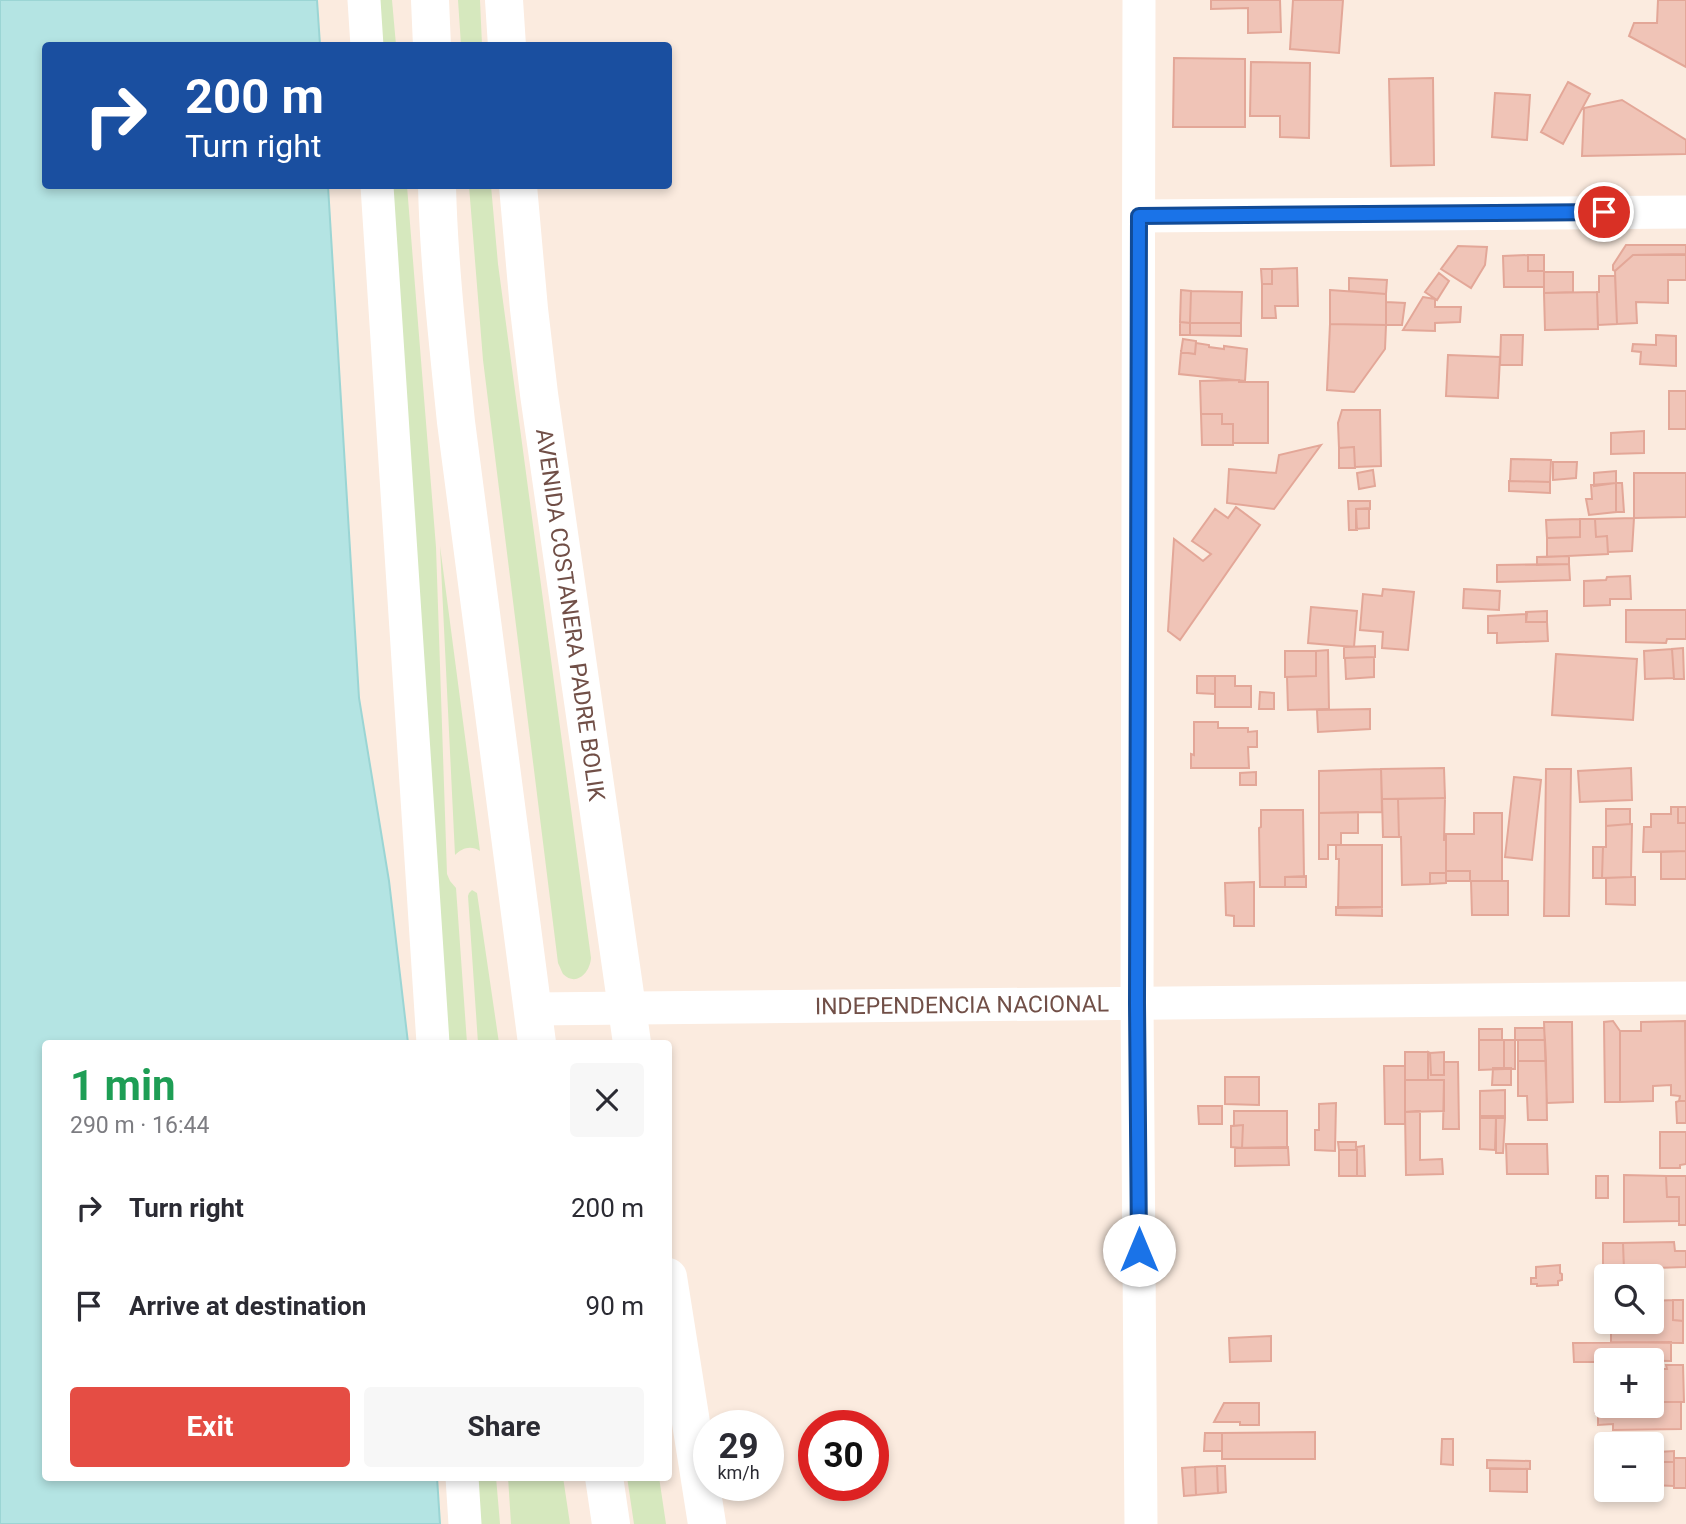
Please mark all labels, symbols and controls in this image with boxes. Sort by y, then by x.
text: 200 m [185,68,324,125]
icon: right [70,70,161,161]
text: Turn right [185,127,321,165]
pin [1574,182,1634,242]
icon: arrive [1585,193,1623,231]
street label: AVENIDA COSTANERA PADRE BOLIK [530,427,610,803]
street label: INDEPENDENCIA NACIONAL [815,990,1109,1020]
text: 1 min [70,1061,176,1110]
button: close [570,1063,644,1137]
text: 290 m · 16:44 [70,1112,209,1139]
icon: right [70,1189,108,1227]
text: Turn right [129,1193,244,1223]
text: 200 m [571,1193,644,1223]
position arrow [1102,1213,1176,1287]
map controls [1594,1264,1664,1502]
button: search [1594,1264,1664,1334]
icon: arrive [70,1287,108,1325]
text: Arrive at destination [129,1291,366,1321]
text: 90 m [586,1291,644,1321]
button: + [1594,1348,1664,1418]
button: Exit [70,1387,350,1467]
button: Share [364,1387,644,1467]
speed limit sign: 30 [798,1410,889,1501]
text: 29 [718,1426,759,1467]
button: − [1594,1432,1664,1502]
text: km/h [717,1462,760,1483]

